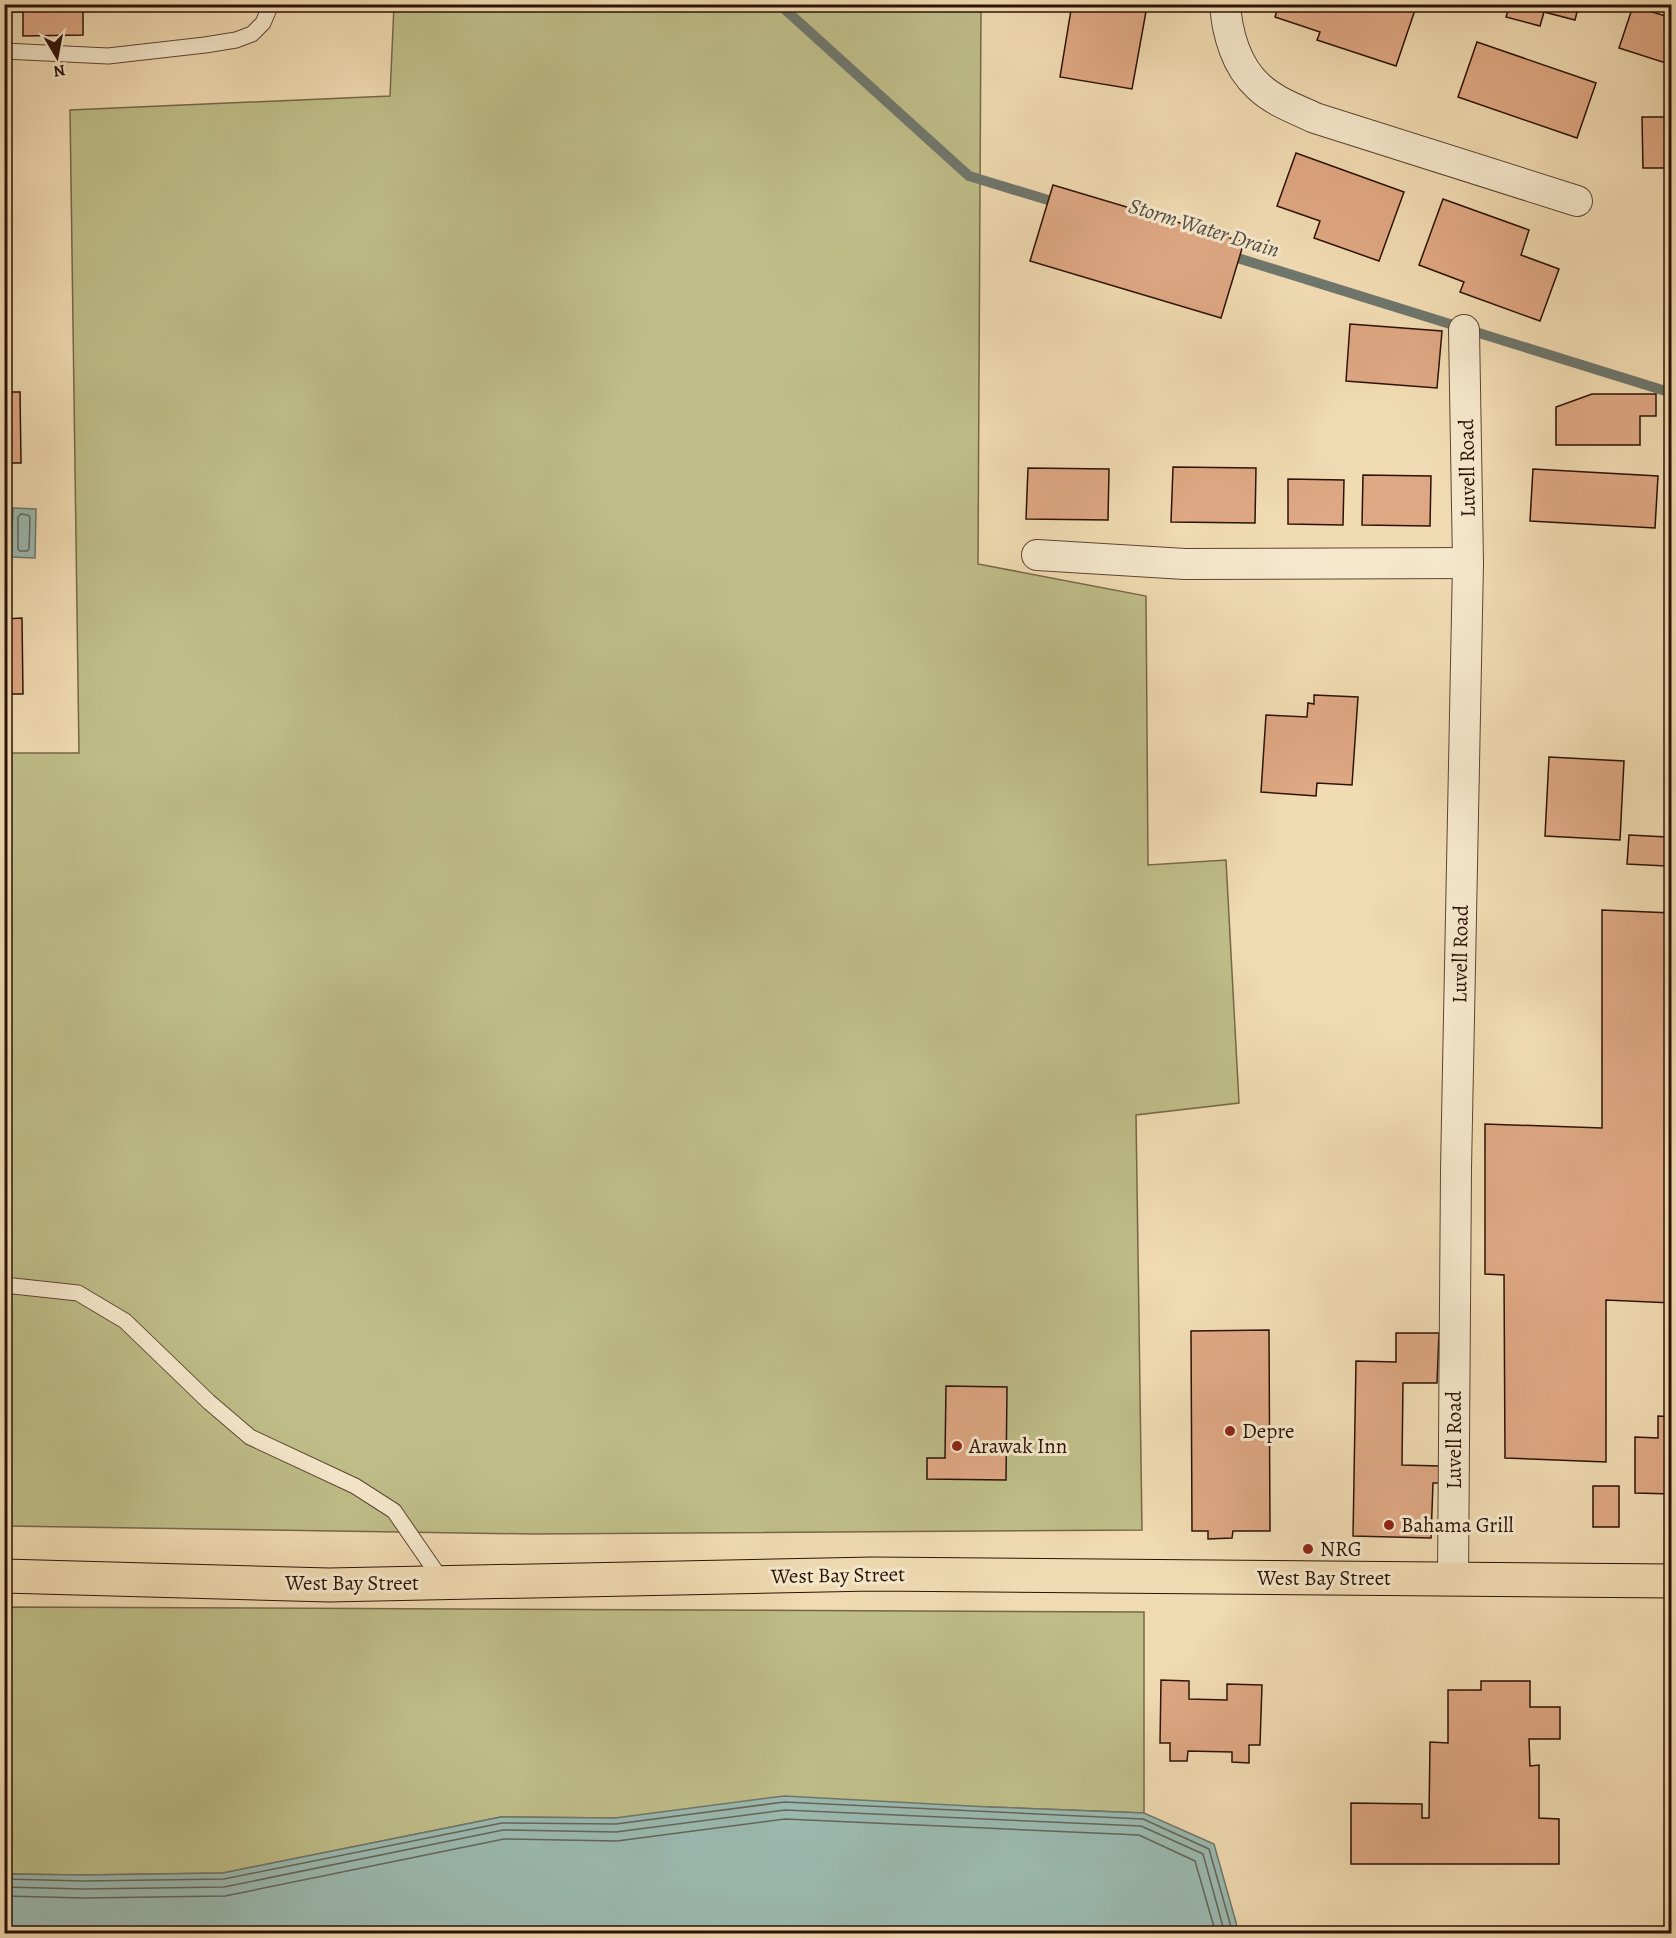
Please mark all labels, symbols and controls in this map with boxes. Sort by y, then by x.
north arrow [27,27,87,87]
text: N [51,59,67,83]
water label: Storm Water Drain [1125,191,1283,265]
street label: Luvell Road [1452,418,1482,518]
street label: Luvell Road [1445,904,1475,1004]
street label: Luvell Road [1440,1390,1468,1489]
place label: Depre [1242,1417,1295,1445]
marker: Depre [1223,1424,1237,1438]
place label: Arawak Inn [968,1432,1067,1460]
marker: Arawak Inn [950,1439,964,1453]
place label: Bahama Grill [1401,1511,1514,1539]
marker: Bahama Grill [1382,1518,1396,1532]
place label: NRG [1320,1535,1362,1563]
marker: NRG [1301,1542,1315,1556]
street label: West Bay Street [770,1560,905,1590]
street label: West Bay Street [1256,1564,1391,1592]
street label: West Bay Street [284,1569,419,1597]

